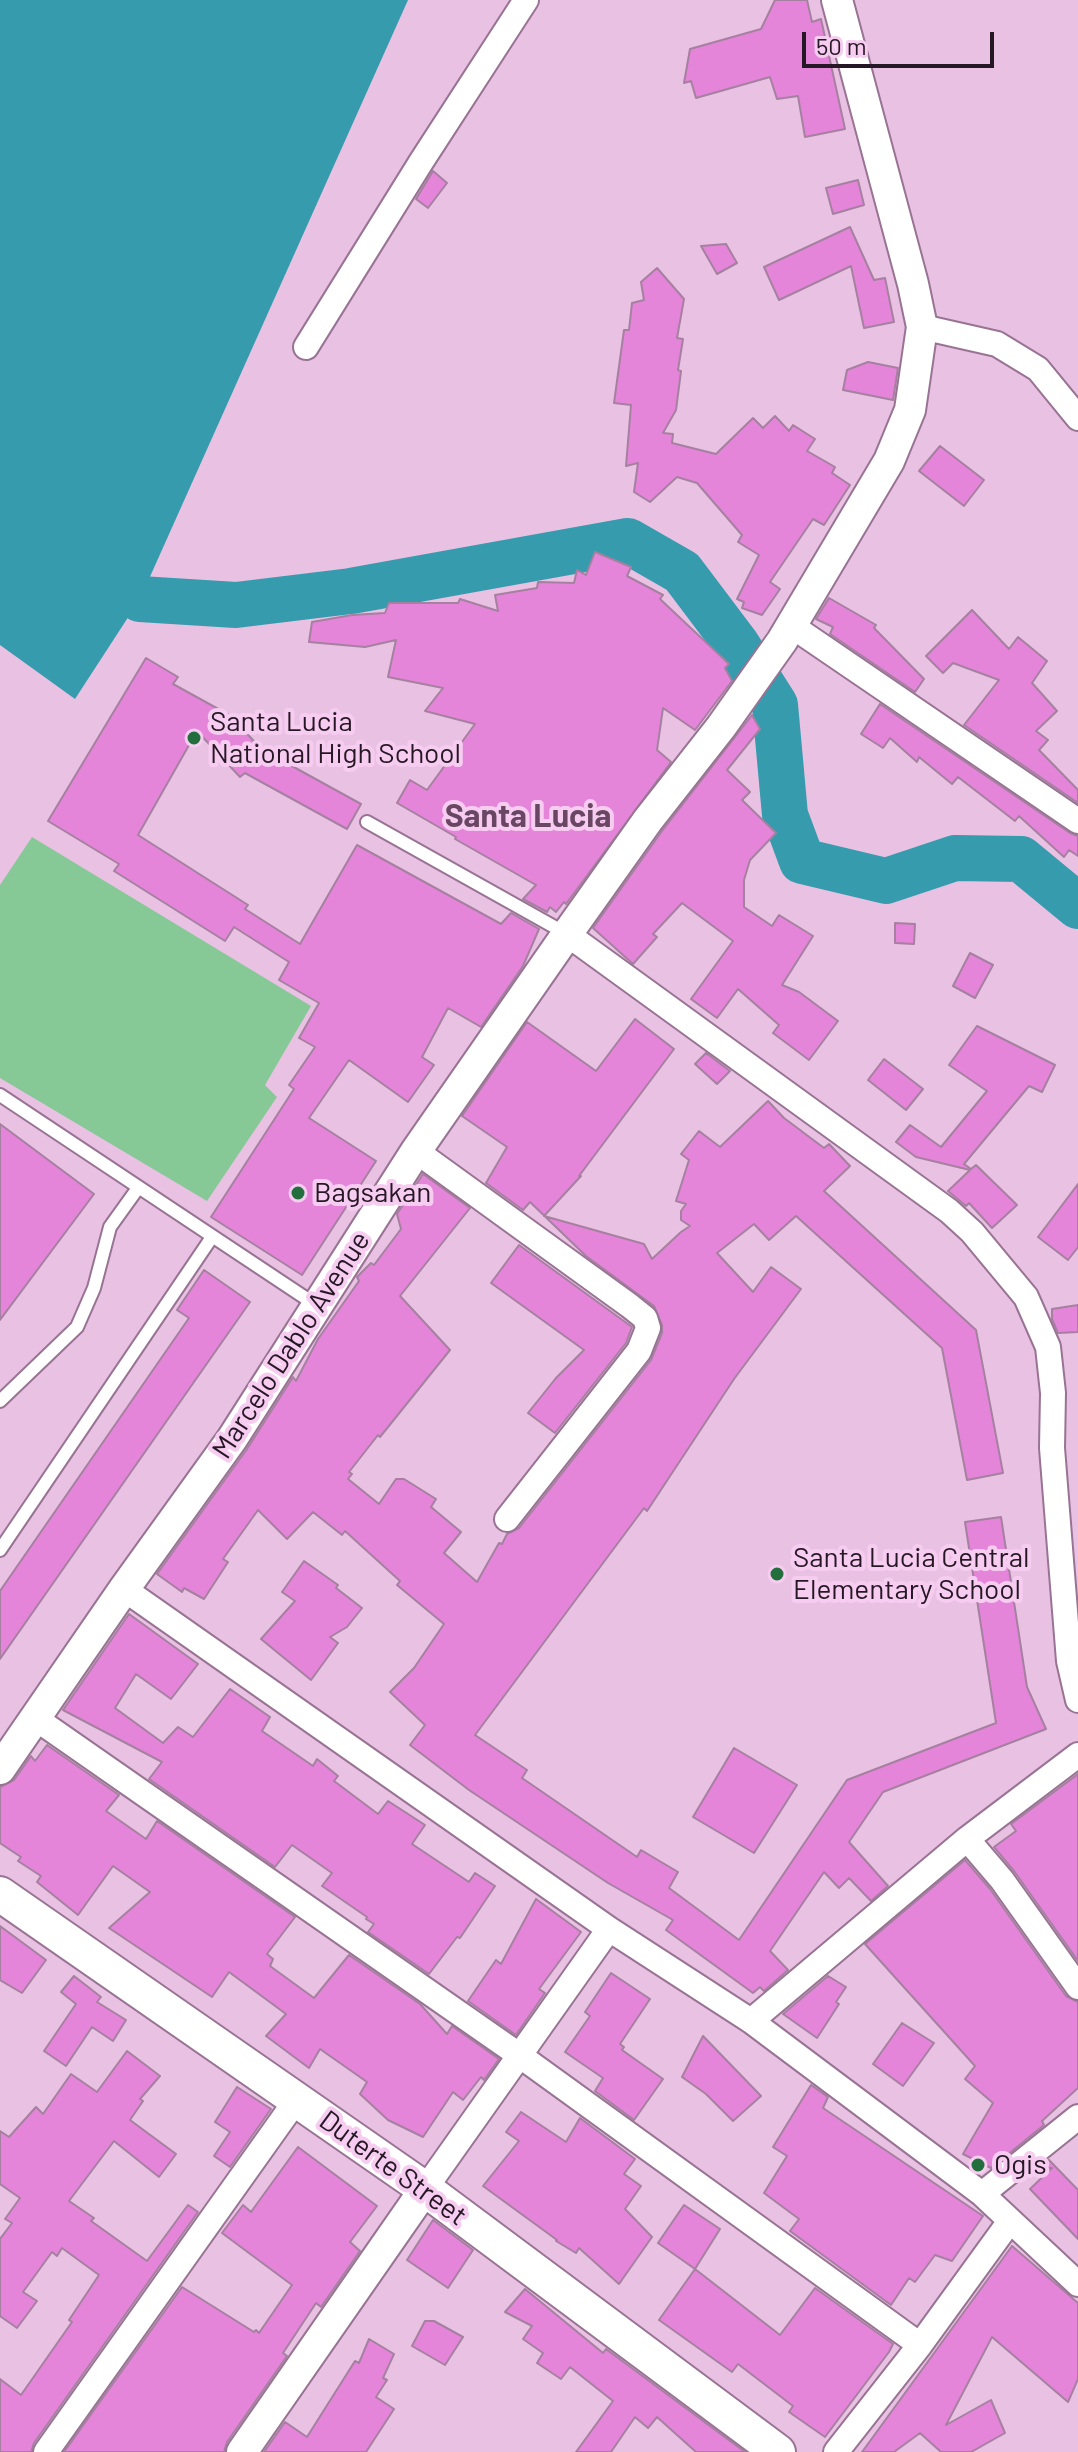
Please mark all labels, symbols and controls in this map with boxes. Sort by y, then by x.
scale bar [806,16,998,66]
text: 50 m [816,31,867,60]
place label: Santa Lucia National High School [210,705,461,771]
marker: Santa Lucia National High School [185,729,203,747]
district label: Santa Lucia [445,797,611,835]
place label: Bagsakan [314,1176,431,1210]
marker: Bagsakan [289,1184,307,1202]
street label: Marcelo Dablo Avenue [205,1225,377,1465]
place label: Santa Lucia Central Elementary School [793,1541,1029,1607]
marker: Santa Lucia Central Elementary School [768,1565,786,1583]
street label: Duterte Street [313,2103,473,2233]
place label: Ogis [994,2148,1047,2182]
marker: Ogis [969,2156,987,2174]

